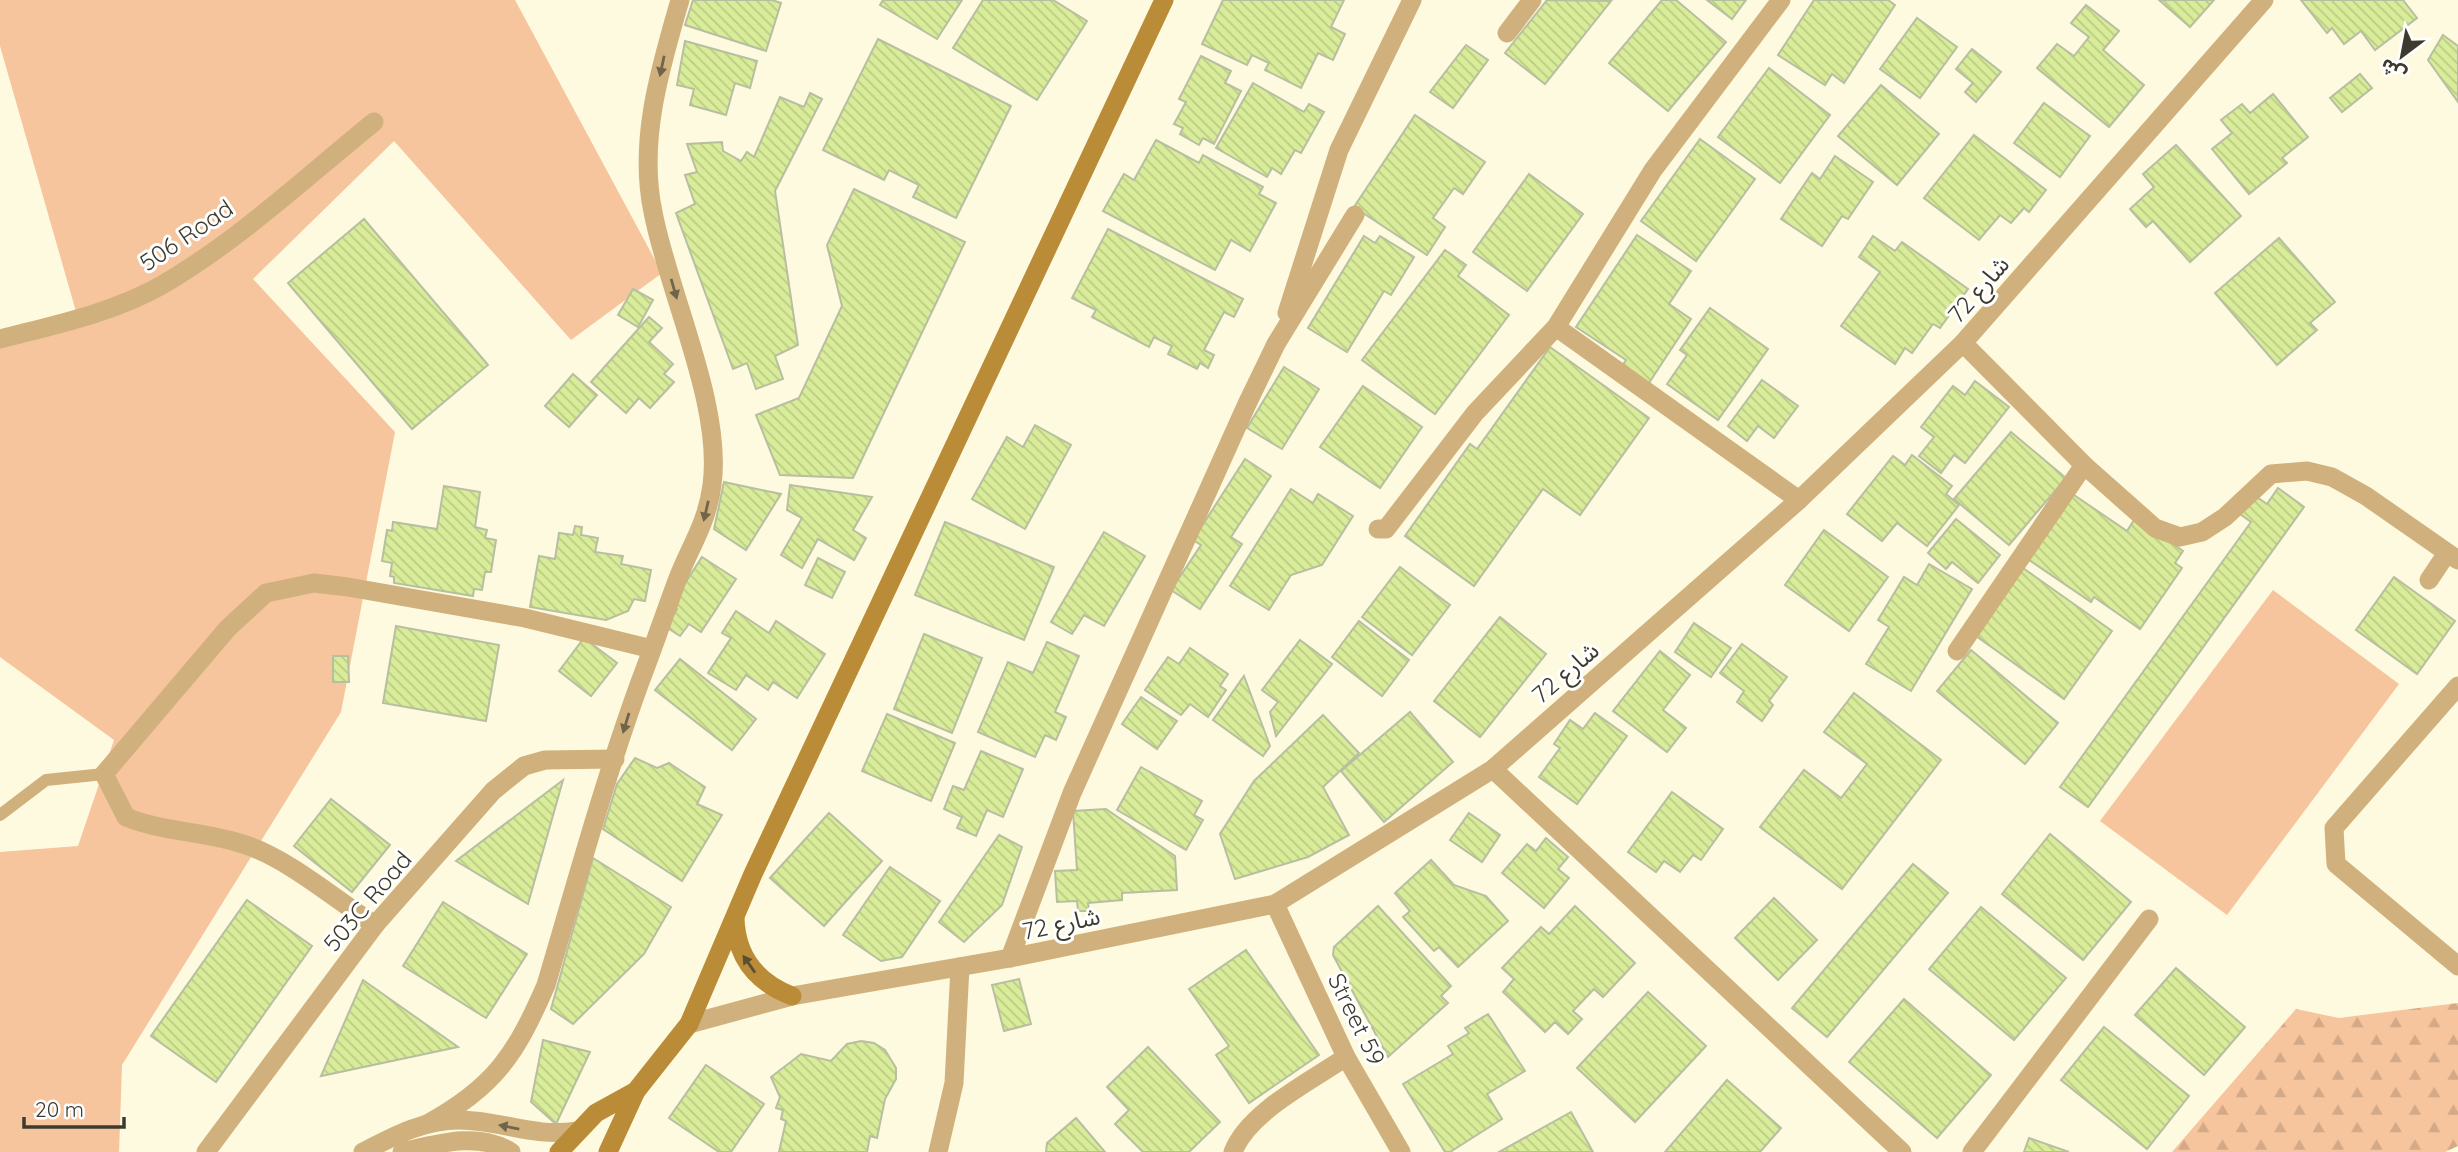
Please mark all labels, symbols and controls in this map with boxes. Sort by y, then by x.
north arrow [2367,21,2437,91]
text: ش [2376,53,2410,87]
one-way arrow [657,55,668,77]
street label: 506 Road [134,193,238,277]
street label: شارع 72 [1941,249,2017,331]
one-way arrow [669,278,680,300]
one-way arrow [701,500,712,522]
street label: شارع 72 [1525,635,1607,711]
one-way arrow [621,713,631,734]
street label: 503C Road [316,845,418,957]
street label: شارع 72 [1019,900,1103,949]
one-way arrow [742,955,756,973]
street label: Street 59 [1322,968,1392,1070]
scale bar [24,1086,124,1130]
text: 20 m [35,1096,84,1122]
one-way arrow [498,1122,520,1133]

